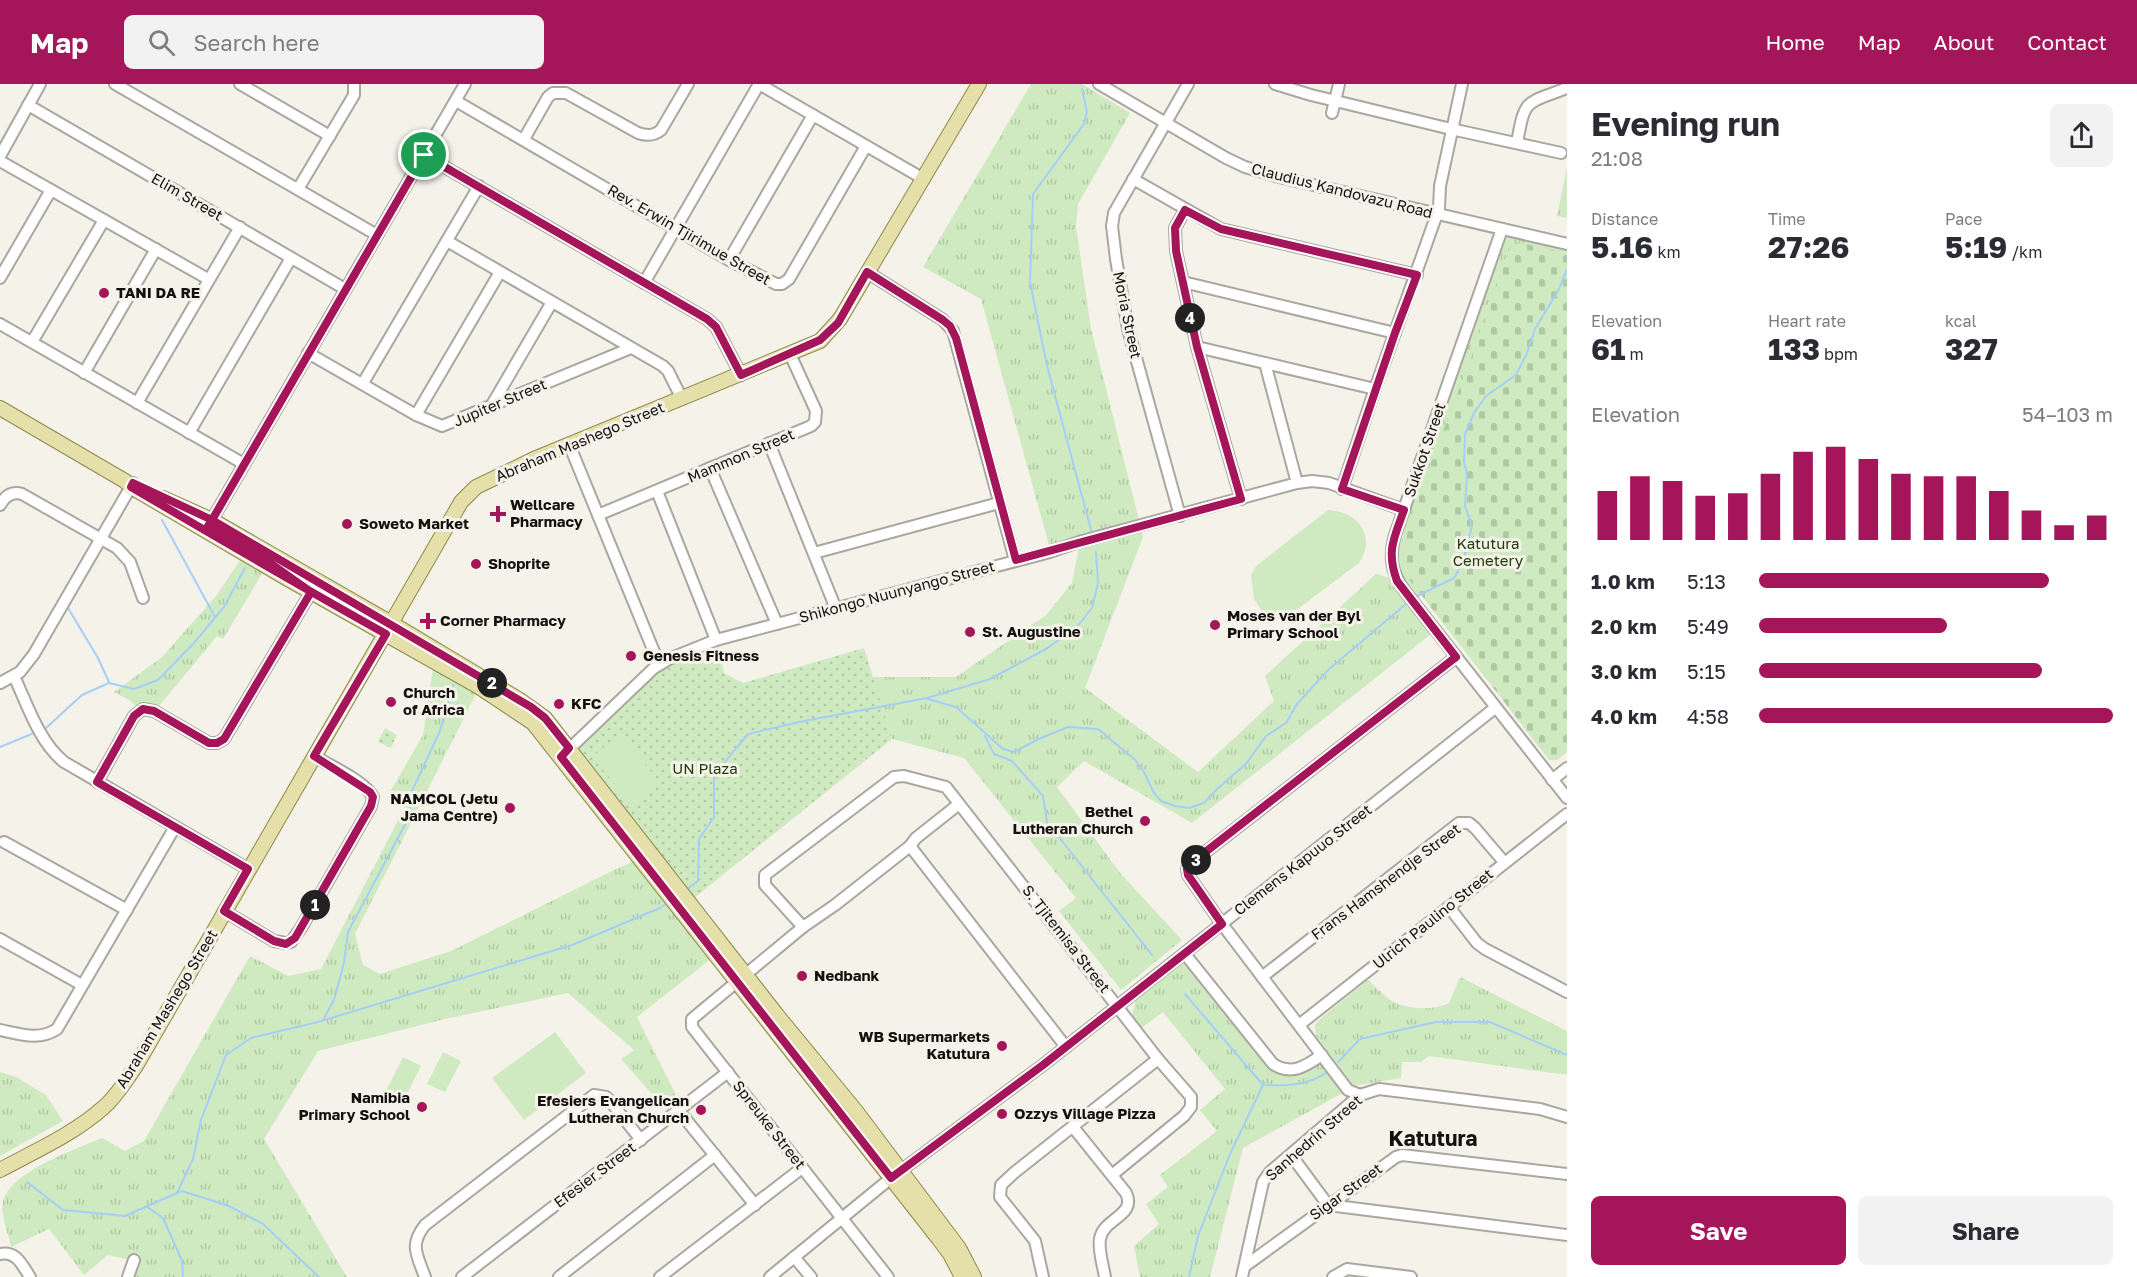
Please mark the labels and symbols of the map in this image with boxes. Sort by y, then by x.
pin [398,129,449,180]
street label: Claudius Kandovazu Road [1250,159,1435,221]
street label: Elim Street [149,168,226,224]
street label: Rev. Erwin Tjirimue Street [605,180,774,288]
street label: Moria Street [1110,270,1146,360]
place label: TANI DA RE [116,283,200,301]
marker: TANI DA RE [97,286,111,300]
pin: 4 [1175,303,1205,333]
street label: Jupiter Street [450,374,549,430]
street label: Abraham Mashego Street [492,397,667,485]
street label: Sukkot Street [1400,400,1449,499]
street label: Mammon Street [684,424,797,486]
place label: Wellcare Pharmacy [510,495,583,530]
marker: Wellcare Pharmacy [491,507,505,521]
place label: Soweto Market [359,514,469,532]
marker: Soweto Market [340,517,354,531]
park label: Katutura Cemetery [1453,534,1524,569]
place label: Shoprite [488,554,550,572]
street label: Shikongo Nuunyango Street [797,556,997,626]
marker: Shoprite [469,557,483,571]
place label: Moses van der Byl Primary School [1227,606,1361,641]
place label: Corner Pharmacy [440,611,566,629]
marker: Corner Pharmacy [421,614,435,628]
marker: Moses van der Byl Primary School [1208,618,1222,632]
place label: St. Augustine [982,622,1081,640]
marker: St. Augustine [963,625,977,639]
place label: Genesis Fitness [643,646,759,664]
marker: Genesis Fitness [624,649,638,663]
pin: 2 [477,668,507,698]
place label: Church of Africa [403,683,465,718]
place label: KFC [571,694,602,712]
marker: Church of Africa [384,695,398,709]
marker: KFC [552,697,566,711]
park label: UN Plaza [672,759,738,777]
place label: NAMCOL (Jetu Jama Centre) [390,789,498,824]
street label: Clemens Kapuuo Street [1230,800,1375,919]
marker: NAMCOL (Jetu Jama Centre) [503,801,517,815]
place label: Bethel Lutheran Church [1013,802,1133,837]
marker: Bethel Lutheran Church [1138,814,1152,828]
street label: Frans Hamshendje Street [1307,819,1464,943]
pin: 3 [1181,845,1211,875]
street label: Ulrich Paulino Street [1369,864,1496,972]
street label: S. Tjitemisa Street [1019,881,1114,996]
pin: 1 [300,890,330,920]
street label: Abraham Mashego Street [112,926,221,1091]
place label: Nedbank [814,966,879,984]
marker: Nedbank [795,969,809,983]
place label: WB Supermarkets Katutura [859,1027,990,1062]
marker: WB Supermarkets Katutura [995,1039,1009,1053]
street label: Spreuke Street [730,1077,810,1172]
place label: Namibia Primary School [298,1088,410,1123]
place label: Efesiers Evangelican Lutheran Church [537,1091,689,1126]
street label: Sanhedrin Street [1262,1091,1365,1184]
marker: Namibia Primary School [415,1100,429,1114]
marker: Efesiers Evangelican Lutheran Church [694,1103,708,1117]
place label: Ozzys Village Pizza [1014,1104,1156,1122]
marker: Ozzys Village Pizza [995,1107,1009,1121]
district label: Katutura [1388,1125,1478,1151]
street label: Efesier Street [550,1138,639,1211]
street label: Sigar Street [1306,1159,1385,1224]

